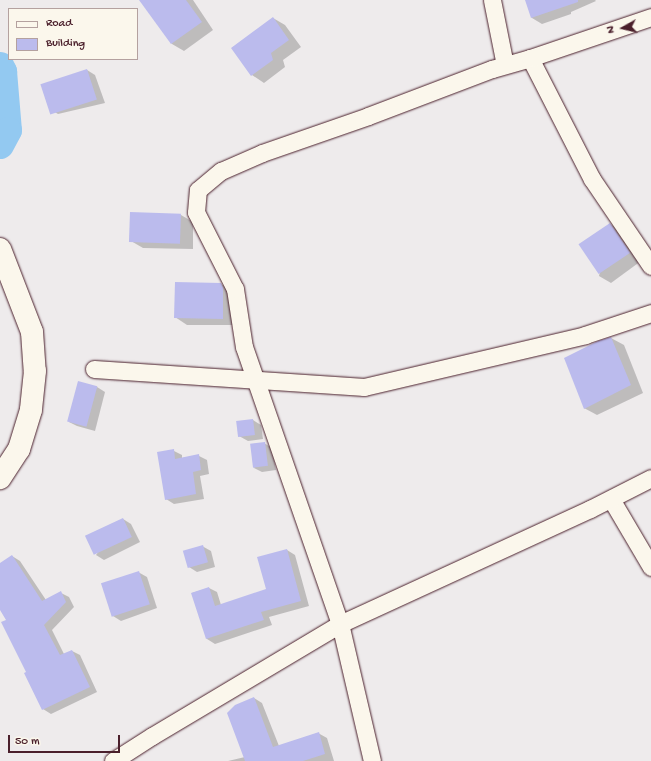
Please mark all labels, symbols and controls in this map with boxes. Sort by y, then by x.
legend [8,8,138,60]
north arrow [603,8,643,48]
text: Road [46,17,72,31]
text: N [605,25,618,34]
text: Building [46,37,85,51]
scale bar [10,727,122,753]
text: 50 m [15,735,40,749]

